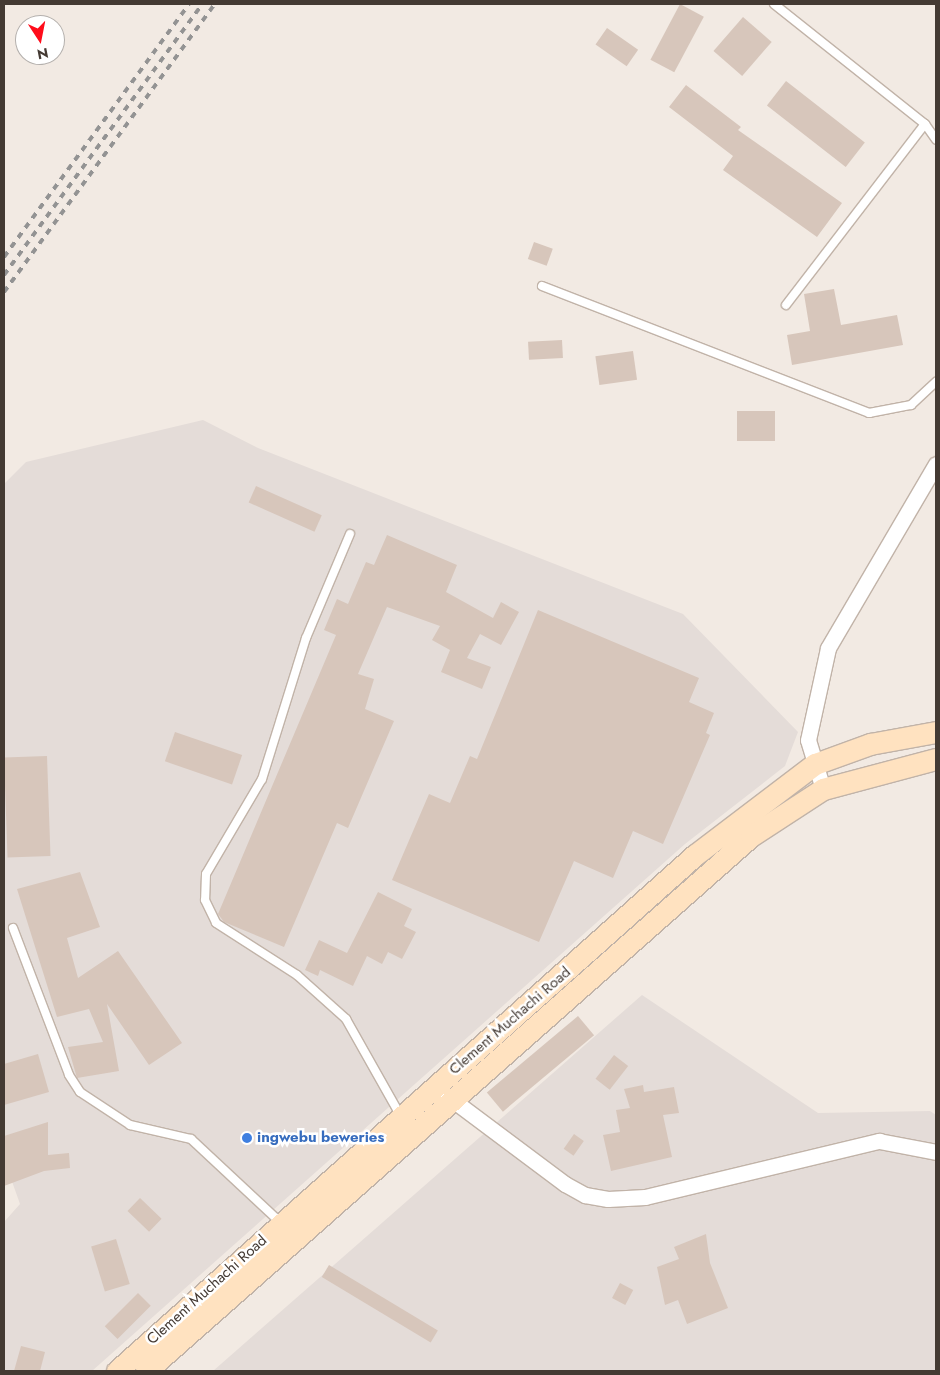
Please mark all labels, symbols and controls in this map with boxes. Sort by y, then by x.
north arrow [15,15,65,65]
text: N [35,43,50,65]
street label: Clement Muchachi Road [446,963,574,1079]
place label: ingwebu beweries [257,1129,384,1147]
marker: ingwebu beweries [241,1132,253,1144]
street label: Clement Muchachi Road [143,1231,271,1349]

